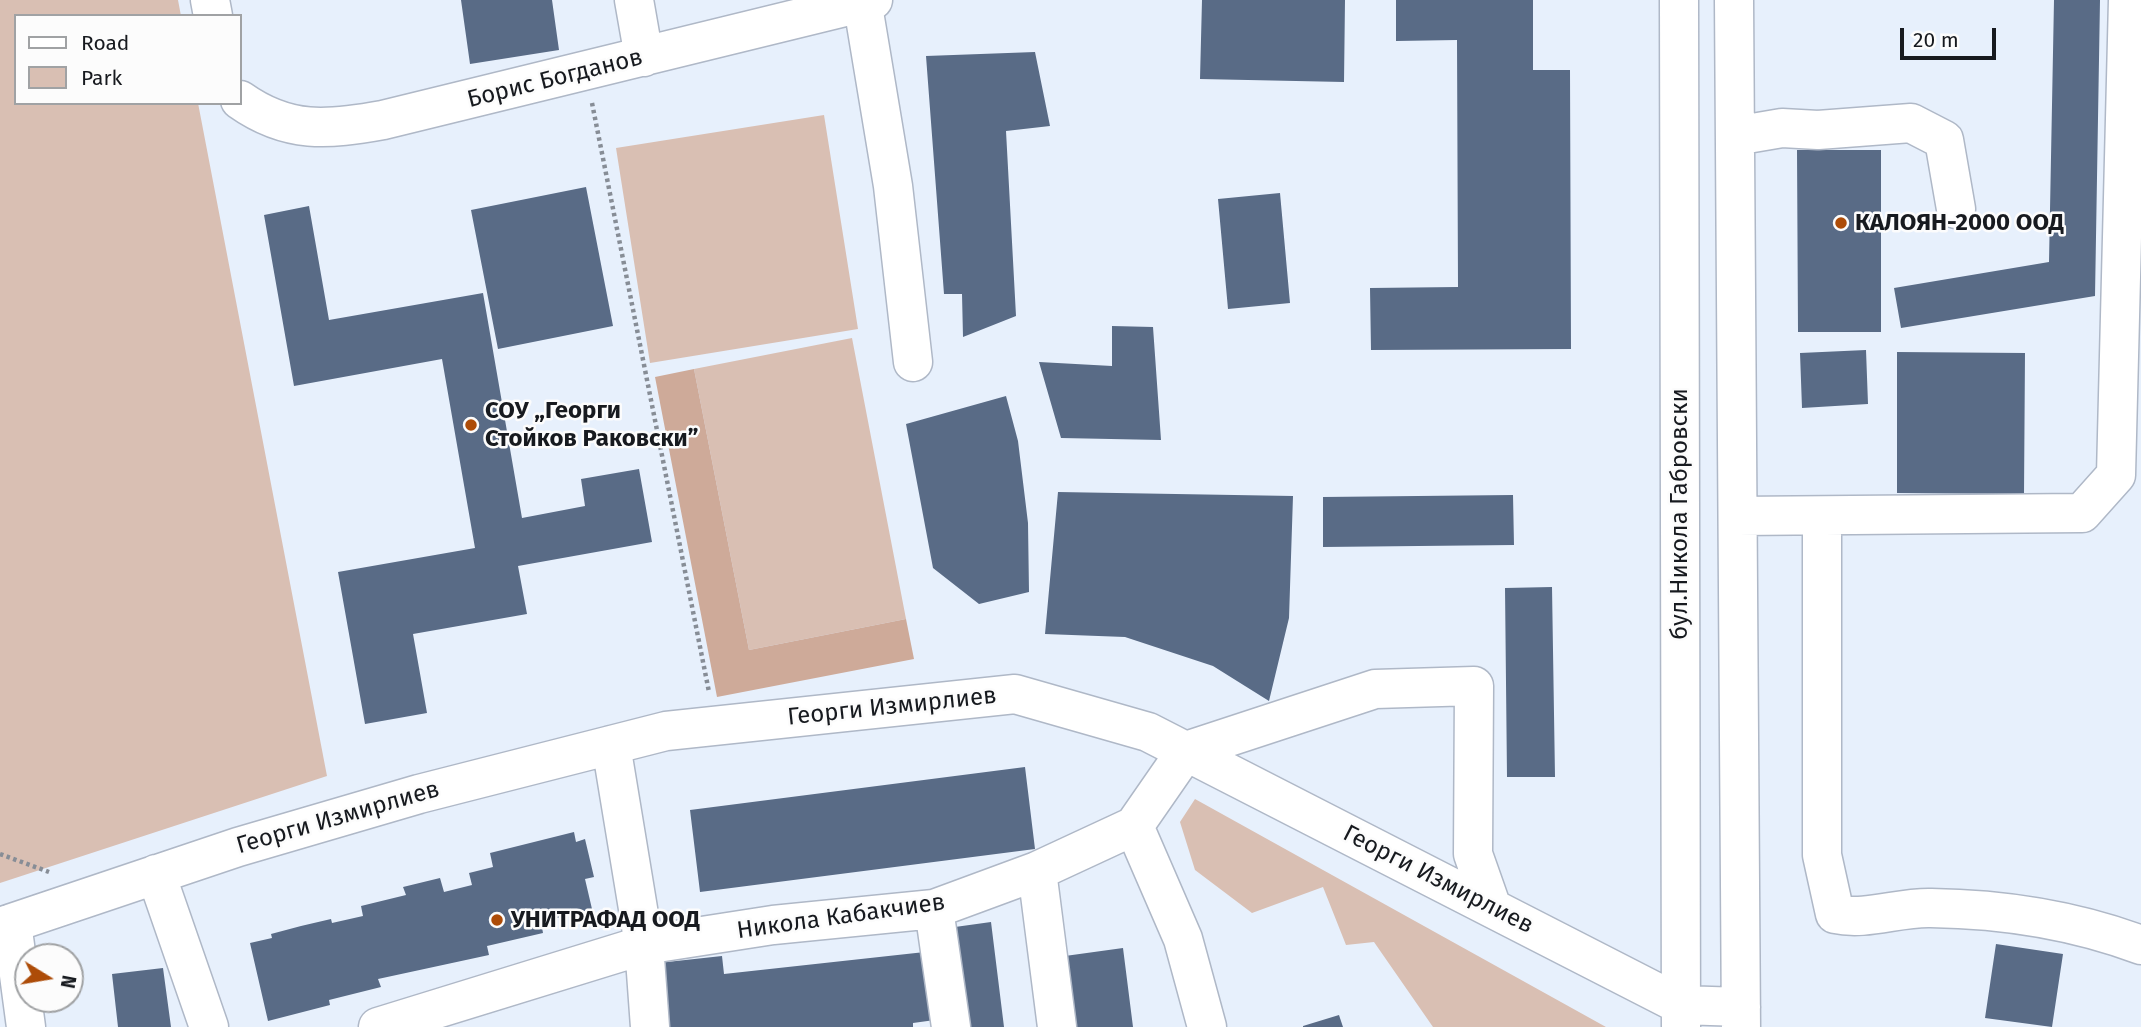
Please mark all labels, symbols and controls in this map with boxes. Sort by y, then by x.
legend [14,14,242,105]
scale bar [1903,14,1999,58]
text: 20 m [1913,27,1959,53]
text: Road [81,30,129,56]
street label: Борис Богданов [464,43,646,115]
text: Park [81,65,122,91]
place label: КАЛОЯН-2000 ООД [1855,209,2064,237]
marker: КАЛОЯН-2000 ООД [1833,215,1849,231]
street label: бул.Никола Габровски [1666,388,1694,640]
place label: СОУ „Георги Стойков Раковски” [485,397,699,453]
marker: СОУ „Георги Стойков Раковски” [463,417,479,433]
street label: Георги Измирлиев [786,682,998,732]
street label: Георги Измирлиев [233,775,443,861]
street label: Георги Измирлиев [1338,820,1538,940]
street label: Никола Кабакчиев [735,888,947,946]
place label: УНИТРАФАД ООД [511,906,700,934]
marker: УНИТРАФАД ООД [489,912,505,928]
north arrow [14,943,84,1013]
text: N [56,973,81,990]

